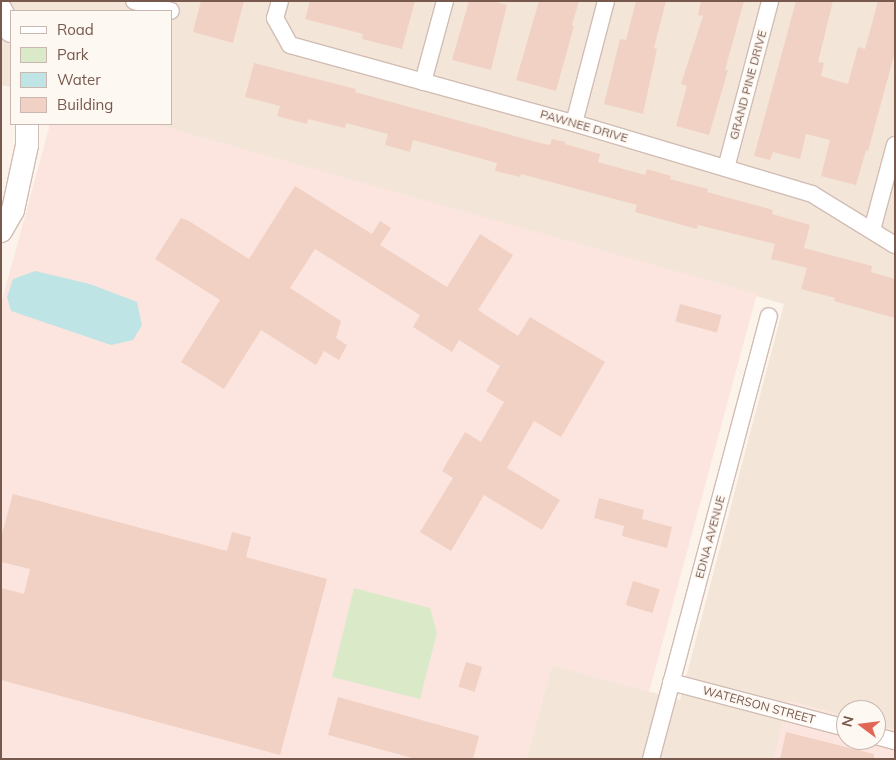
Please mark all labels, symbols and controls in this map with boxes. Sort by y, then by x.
legend [10,10,172,125]
text: Road [57,20,94,39]
street label: GRAND PINE DRIVE [726,29,770,141]
text: Park [57,45,89,64]
text: Water [57,70,101,89]
text: Building [57,95,113,114]
street label: PAWNEE DRIVE [539,107,629,145]
street label: EDNA AVENUE [692,494,728,580]
street label: WATERSON STREET [701,683,817,727]
north arrow [836,700,886,750]
text: N [837,714,858,729]

